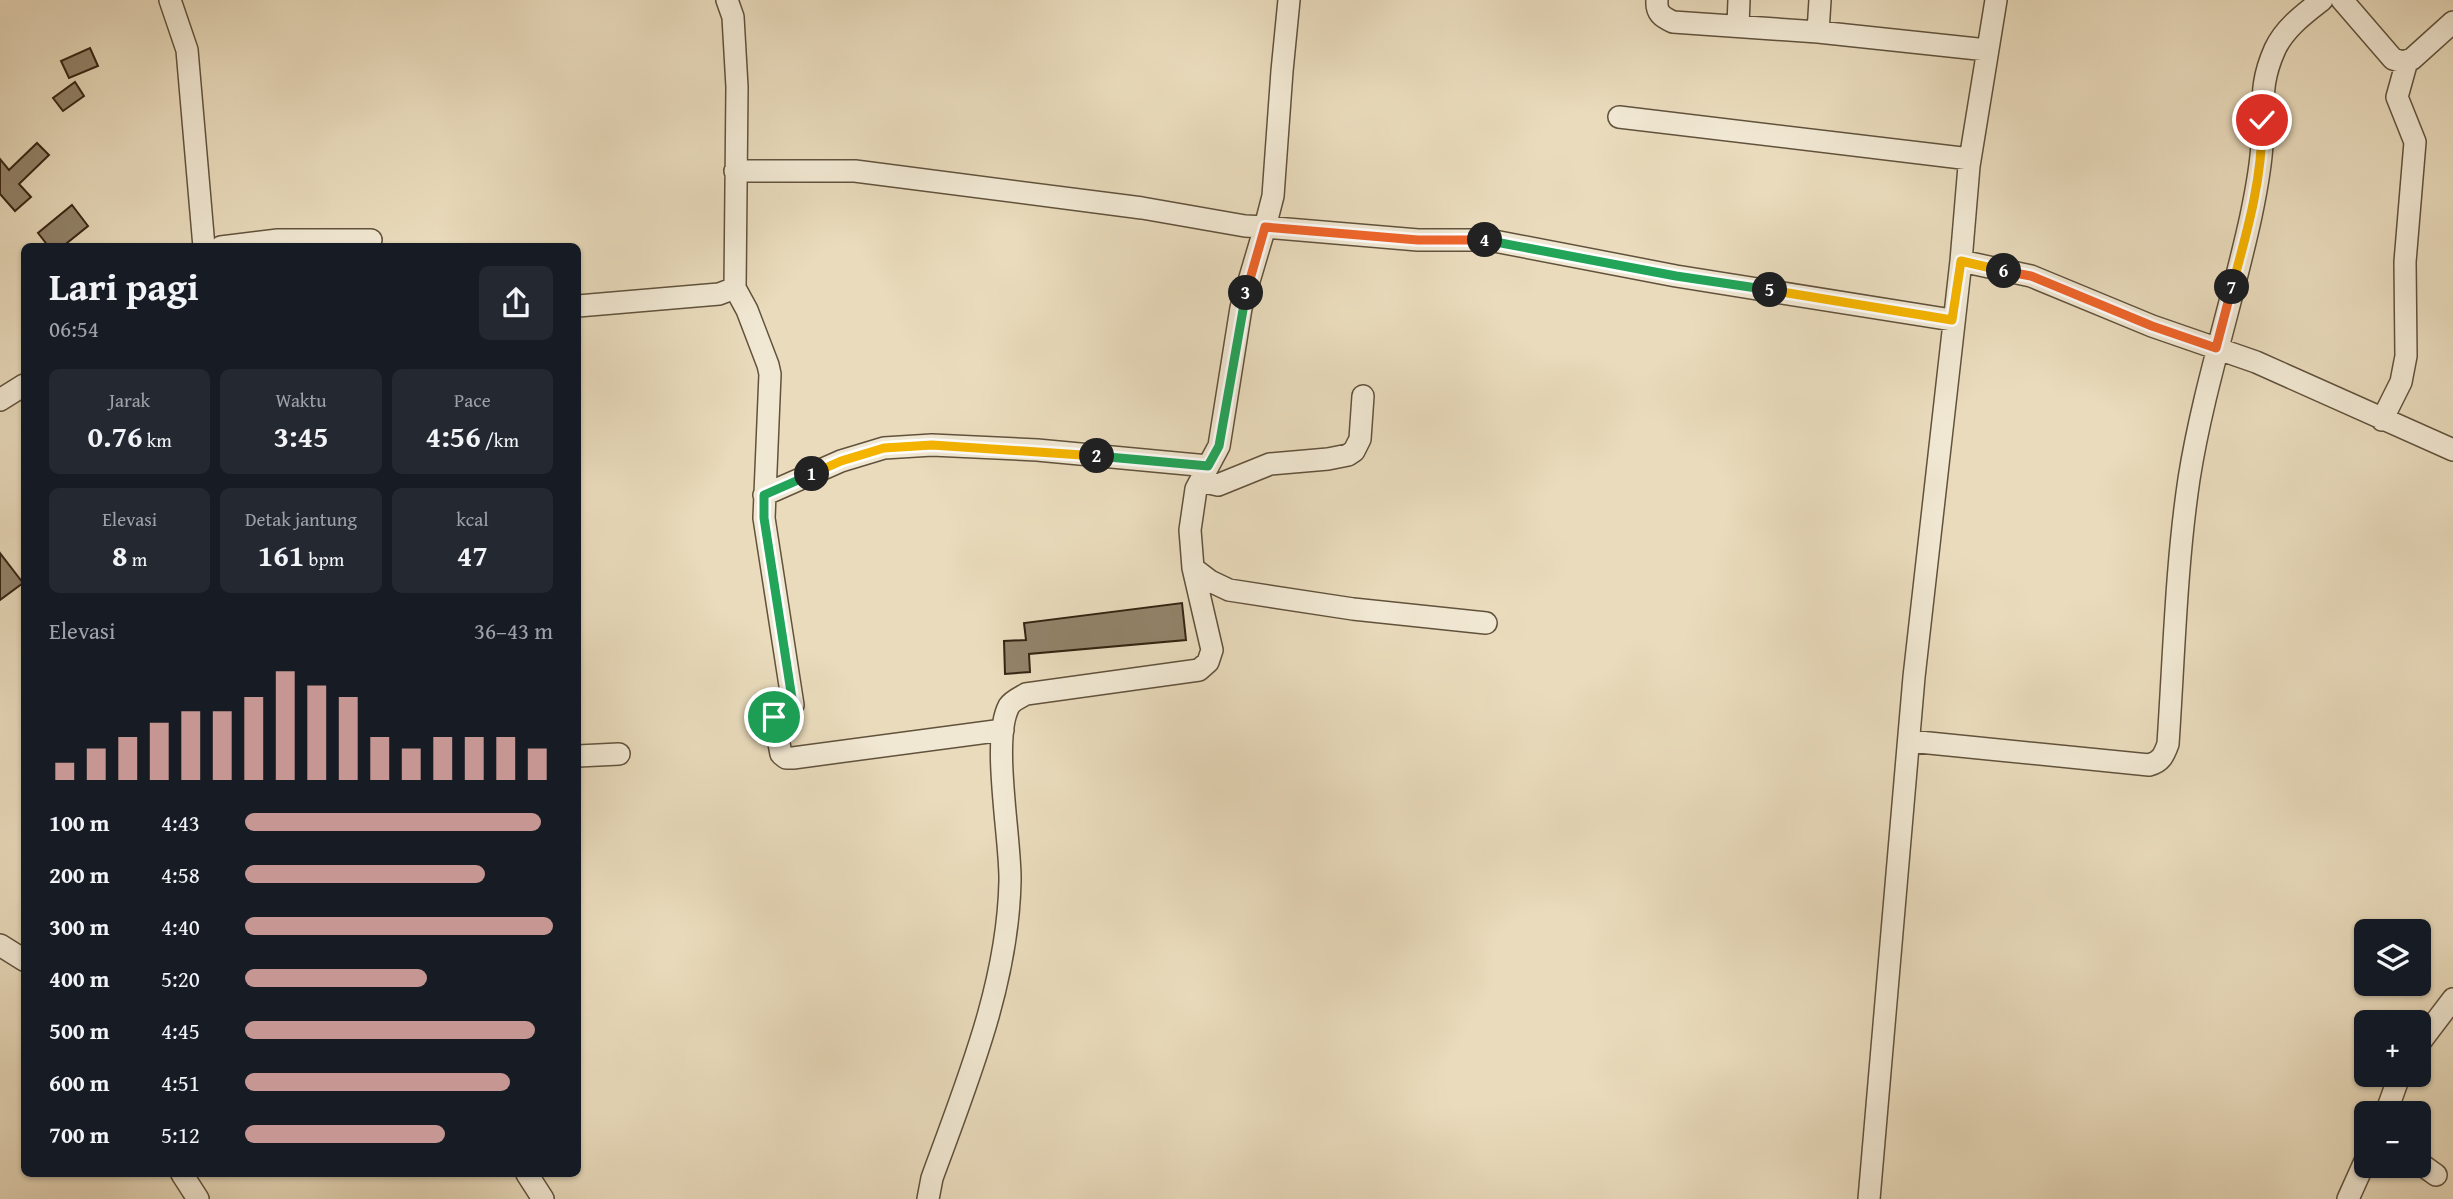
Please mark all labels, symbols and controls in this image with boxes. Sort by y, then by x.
pin [2232,90,2292,150]
icon: check [2243,101,2281,139]
pin: 4 [1468,222,1502,258]
text: 4 [1480,225,1489,253]
pin: 6 [1986,254,2022,288]
text: 6 [1999,256,2008,284]
text: Lari pagi [49,258,199,314]
button: share [479,266,553,340]
pin: 7 [2214,270,2250,304]
pin: 5 [1752,272,1788,308]
text: 7 [2227,272,2236,300]
text: 5 [1765,275,1774,303]
pin: 3 [1228,276,1264,310]
text: 3 [1241,278,1250,306]
text: 06:54 [49,312,99,345]
text: Jarak [109,386,150,414]
text: Waktu [275,386,327,414]
text: Pace [454,386,491,414]
text: 0.76 [87,414,143,458]
text: 3:45 [273,414,329,458]
text: 4:56 [426,414,481,458]
text: km [143,426,172,454]
text: /km [481,426,519,454]
pin: 2 [1080,438,1114,474]
text: 2 [1092,441,1101,469]
pin: 1 [794,456,830,491]
text: 1 [807,459,816,487]
text: Elevasi [102,505,157,533]
text: Detak jantung [245,505,357,533]
text: kcal [456,505,489,533]
text: 8 [112,533,128,577]
text: 161 [258,533,304,577]
text: 47 [457,533,488,577]
text: m [128,545,147,573]
text: bpm [304,545,344,573]
text: Elevasi [49,614,115,647]
text: 36–43 m [474,614,553,647]
pin [744,687,804,747]
icon: arrive [755,698,793,736]
text: 100 m [49,806,110,839]
text: 4:43 [161,806,200,839]
text: 200 m [49,858,110,891]
text: 4:58 [161,858,200,891]
text: 300 m [49,910,110,943]
text: 4:40 [161,910,200,943]
map controls [2354,919,2431,1178]
button: layers [2354,919,2431,996]
text: 400 m [49,962,110,995]
text: 5:20 [161,962,200,995]
button: + [2354,1010,2431,1087]
text: 500 m [49,1014,110,1047]
text: 4:45 [161,1014,200,1047]
text: 600 m [49,1066,110,1099]
text: 4:51 [161,1066,200,1099]
button: − [2354,1101,2431,1178]
text: 700 m [49,1118,110,1151]
text: 5:12 [161,1118,200,1151]

